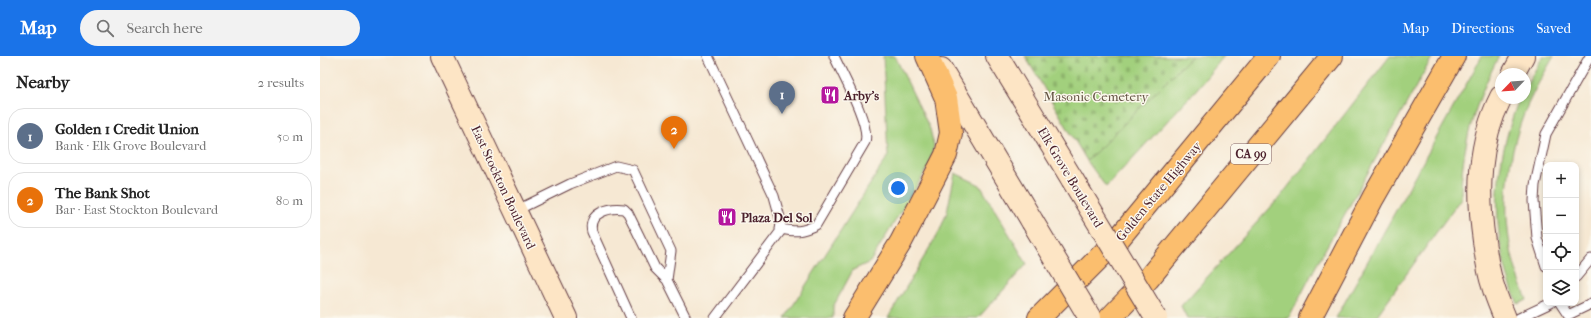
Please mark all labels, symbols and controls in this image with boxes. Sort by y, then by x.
search box [80,10,360,46]
text: Map [20,17,56,39]
icon: search [94,17,116,39]
text: Search here [126,19,203,37]
text: Map [1402,20,1429,37]
text: Directions [1451,20,1514,37]
text: Saved [1536,20,1571,37]
north arrow [1495,68,1531,104]
text: Nearby [16,72,70,92]
text: 2 results [258,75,304,90]
pin: 1 [769,81,795,114]
restaurant icon: Arby's [819,84,841,106]
place label: Arby's [843,88,879,104]
park label: Masonic Cemetery [1044,89,1150,104]
pin: 2 [661,116,687,149]
text: Golden 1 Credit Union [55,120,199,138]
street label: East Stockton Boulevard [468,123,539,252]
street label: Elk Grove Boulevard [1035,124,1107,231]
text: 1 [28,129,32,144]
text: 50 m [277,129,303,144]
text: Bank · Elk Grove Boulevard [55,138,206,153]
street label: Golden State Highway [1113,138,1205,244]
road number: CA 99 [1231,144,1271,164]
map controls [1543,162,1579,306]
button: + [1543,162,1579,198]
your location [888,178,908,198]
text: The Bank Shot [55,184,150,202]
text: 2 [27,193,33,208]
text: 80 m [276,193,303,208]
button: − [1543,198,1579,234]
text: Bar · East Stockton Boulevard [55,202,218,217]
restaurant icon: Plaza Del Sol [716,206,738,228]
place label: Plaza Del Sol [741,210,813,225]
button: locate [1543,234,1579,270]
button: layers [1543,270,1579,306]

